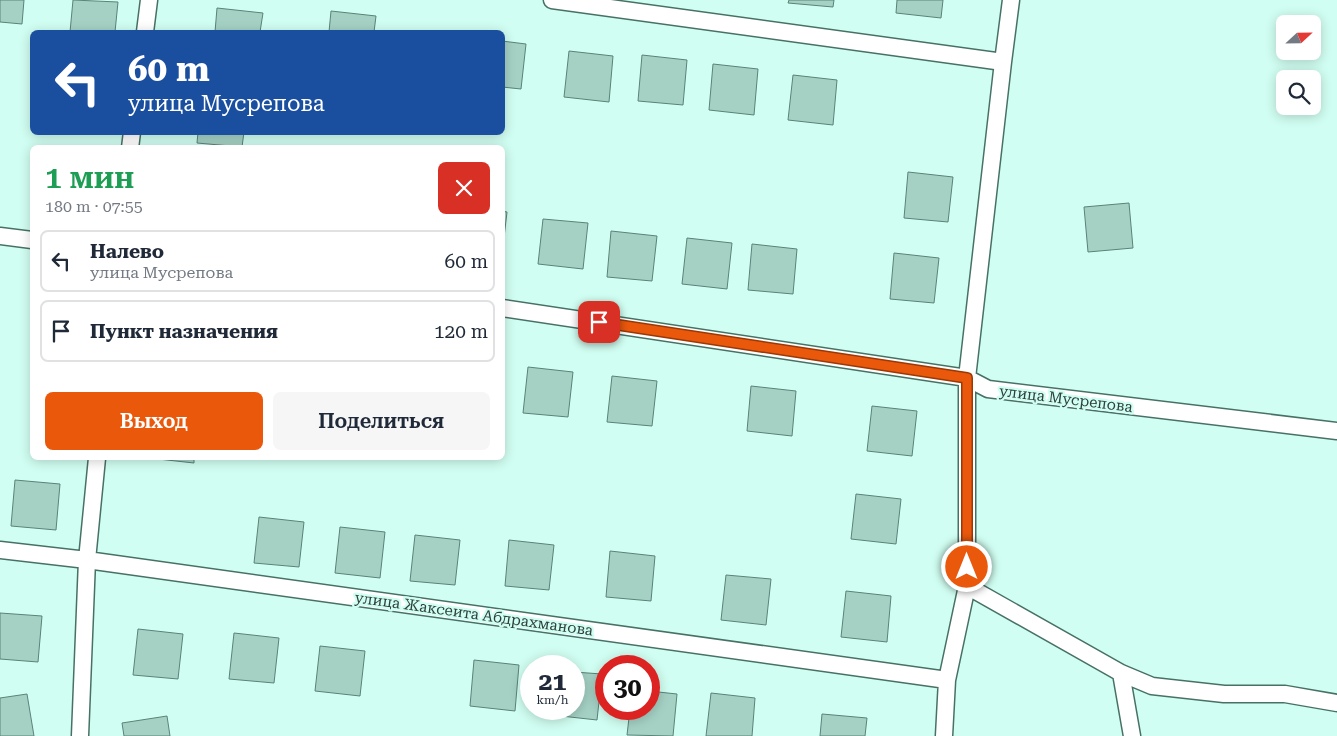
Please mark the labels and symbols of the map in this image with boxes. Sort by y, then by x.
north arrow [1276,15,1321,60]
pin [578,301,620,343]
street label: улица Мусрепова [998,382,1134,416]
position arrow [940,540,992,592]
street label: улица Жаксеита Абдрахманова [354,588,594,640]
speed limit sign: 30 [595,655,660,720]

